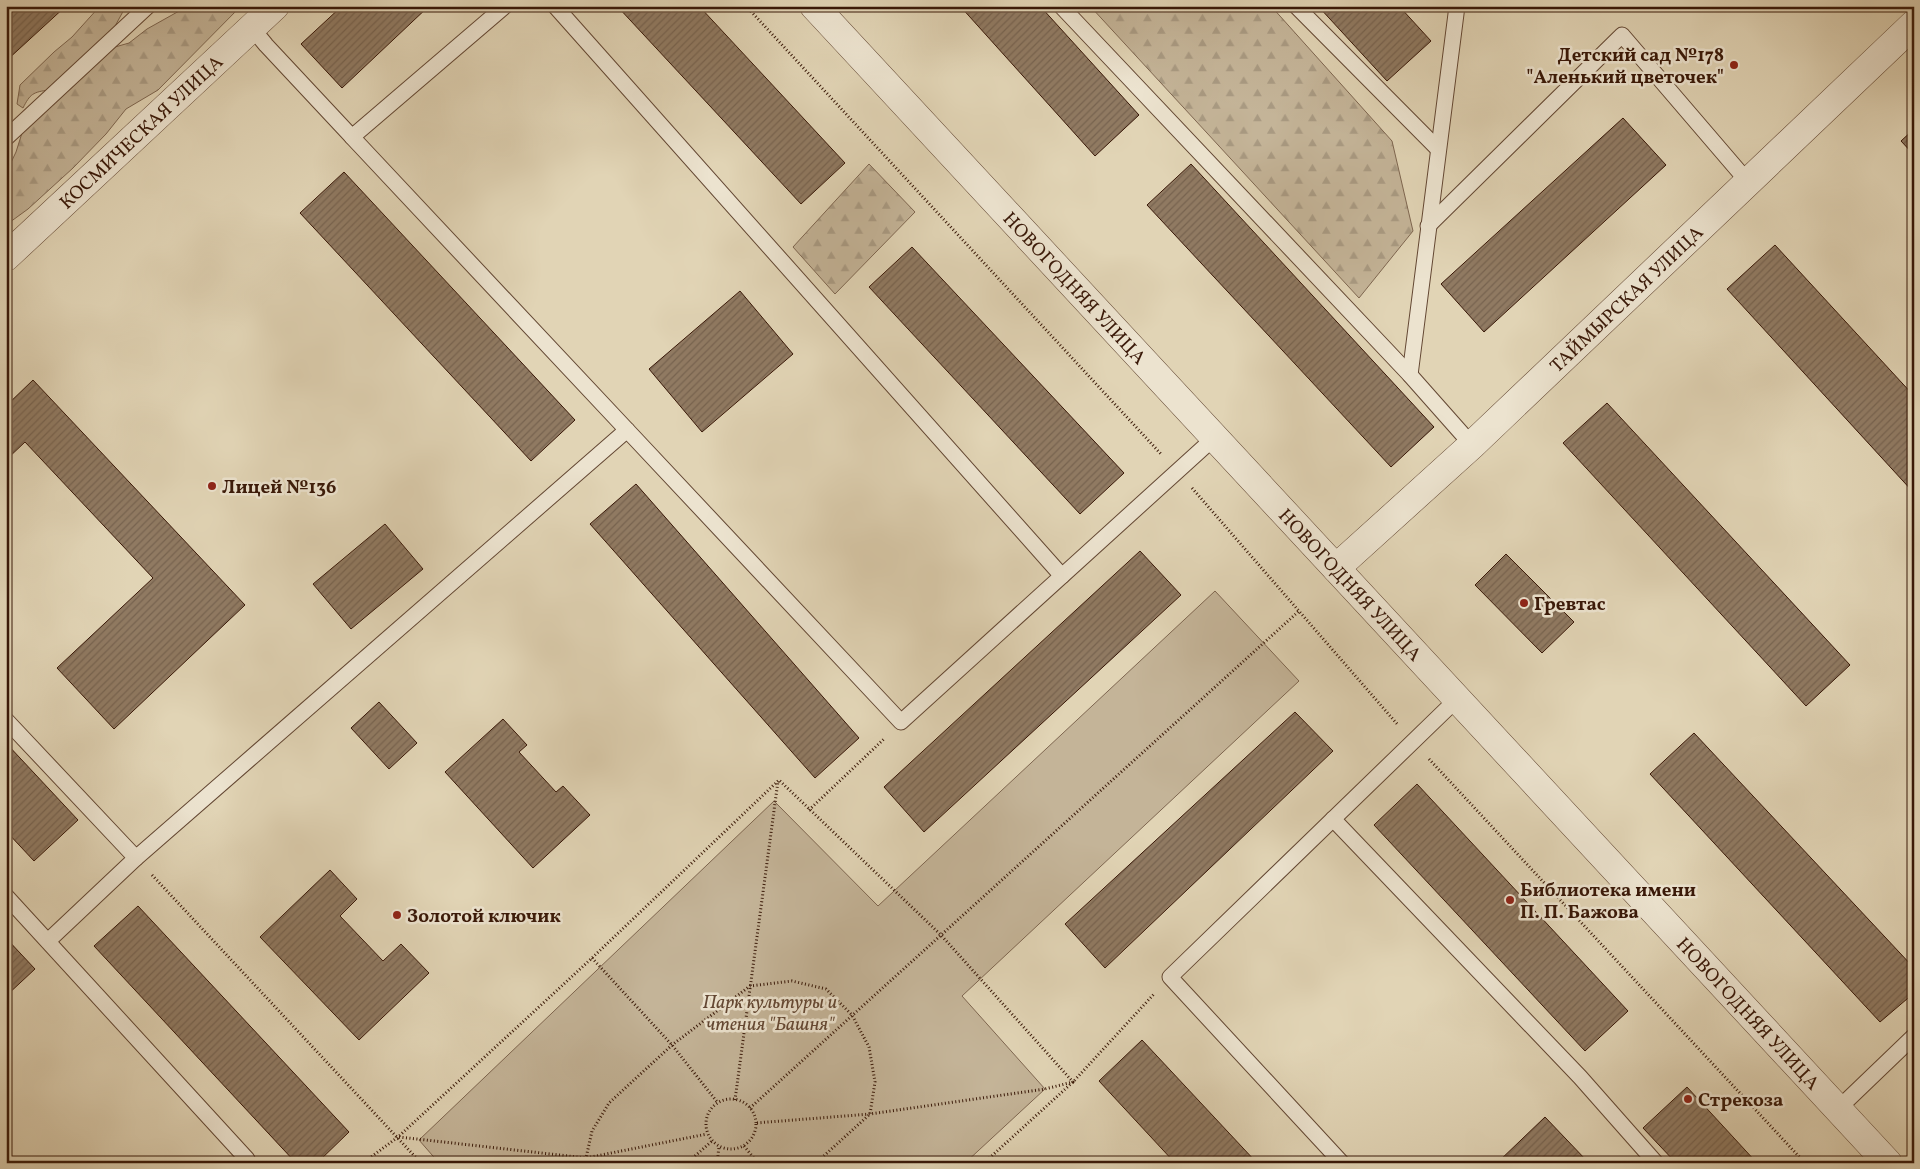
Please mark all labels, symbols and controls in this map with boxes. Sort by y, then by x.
place label: Детский сад №178 "Аленький цветочек" [1526,43,1724,91]
street label: КОСМИЧЕСКАЯ УЛИЦА [54,50,229,216]
marker: Детский сад №178 "Аленький цветочек" [1728,59,1740,71]
street label: НОВОГОДНЯЯ УЛИЦА [996,207,1151,371]
street label: ТАЙМЫРСКАЯ УЛИЦА [1545,220,1710,379]
place label: Лицей №136 [222,475,336,501]
marker: Лицей №136 [206,480,218,492]
street label: НОВОГОДНЯЯ УЛИЦА [1272,503,1427,668]
place label: Гревтас [1534,592,1606,618]
marker: Гревтас [1518,597,1530,609]
place label: Библиотека имени П. П. Бажова [1520,878,1696,926]
marker: Библиотека имени П. П. Бажова [1504,894,1516,906]
place label: Золотой ключик [407,904,561,930]
marker: Золотой ключик [391,909,403,921]
street label: НОВОГОДНЯЯ УЛИЦА [1670,932,1825,1097]
park label: Парк культуры и чтения "Башня" [703,990,838,1038]
place label: Стрекоза [1698,1088,1784,1114]
marker: Стрекоза [1682,1093,1694,1105]

